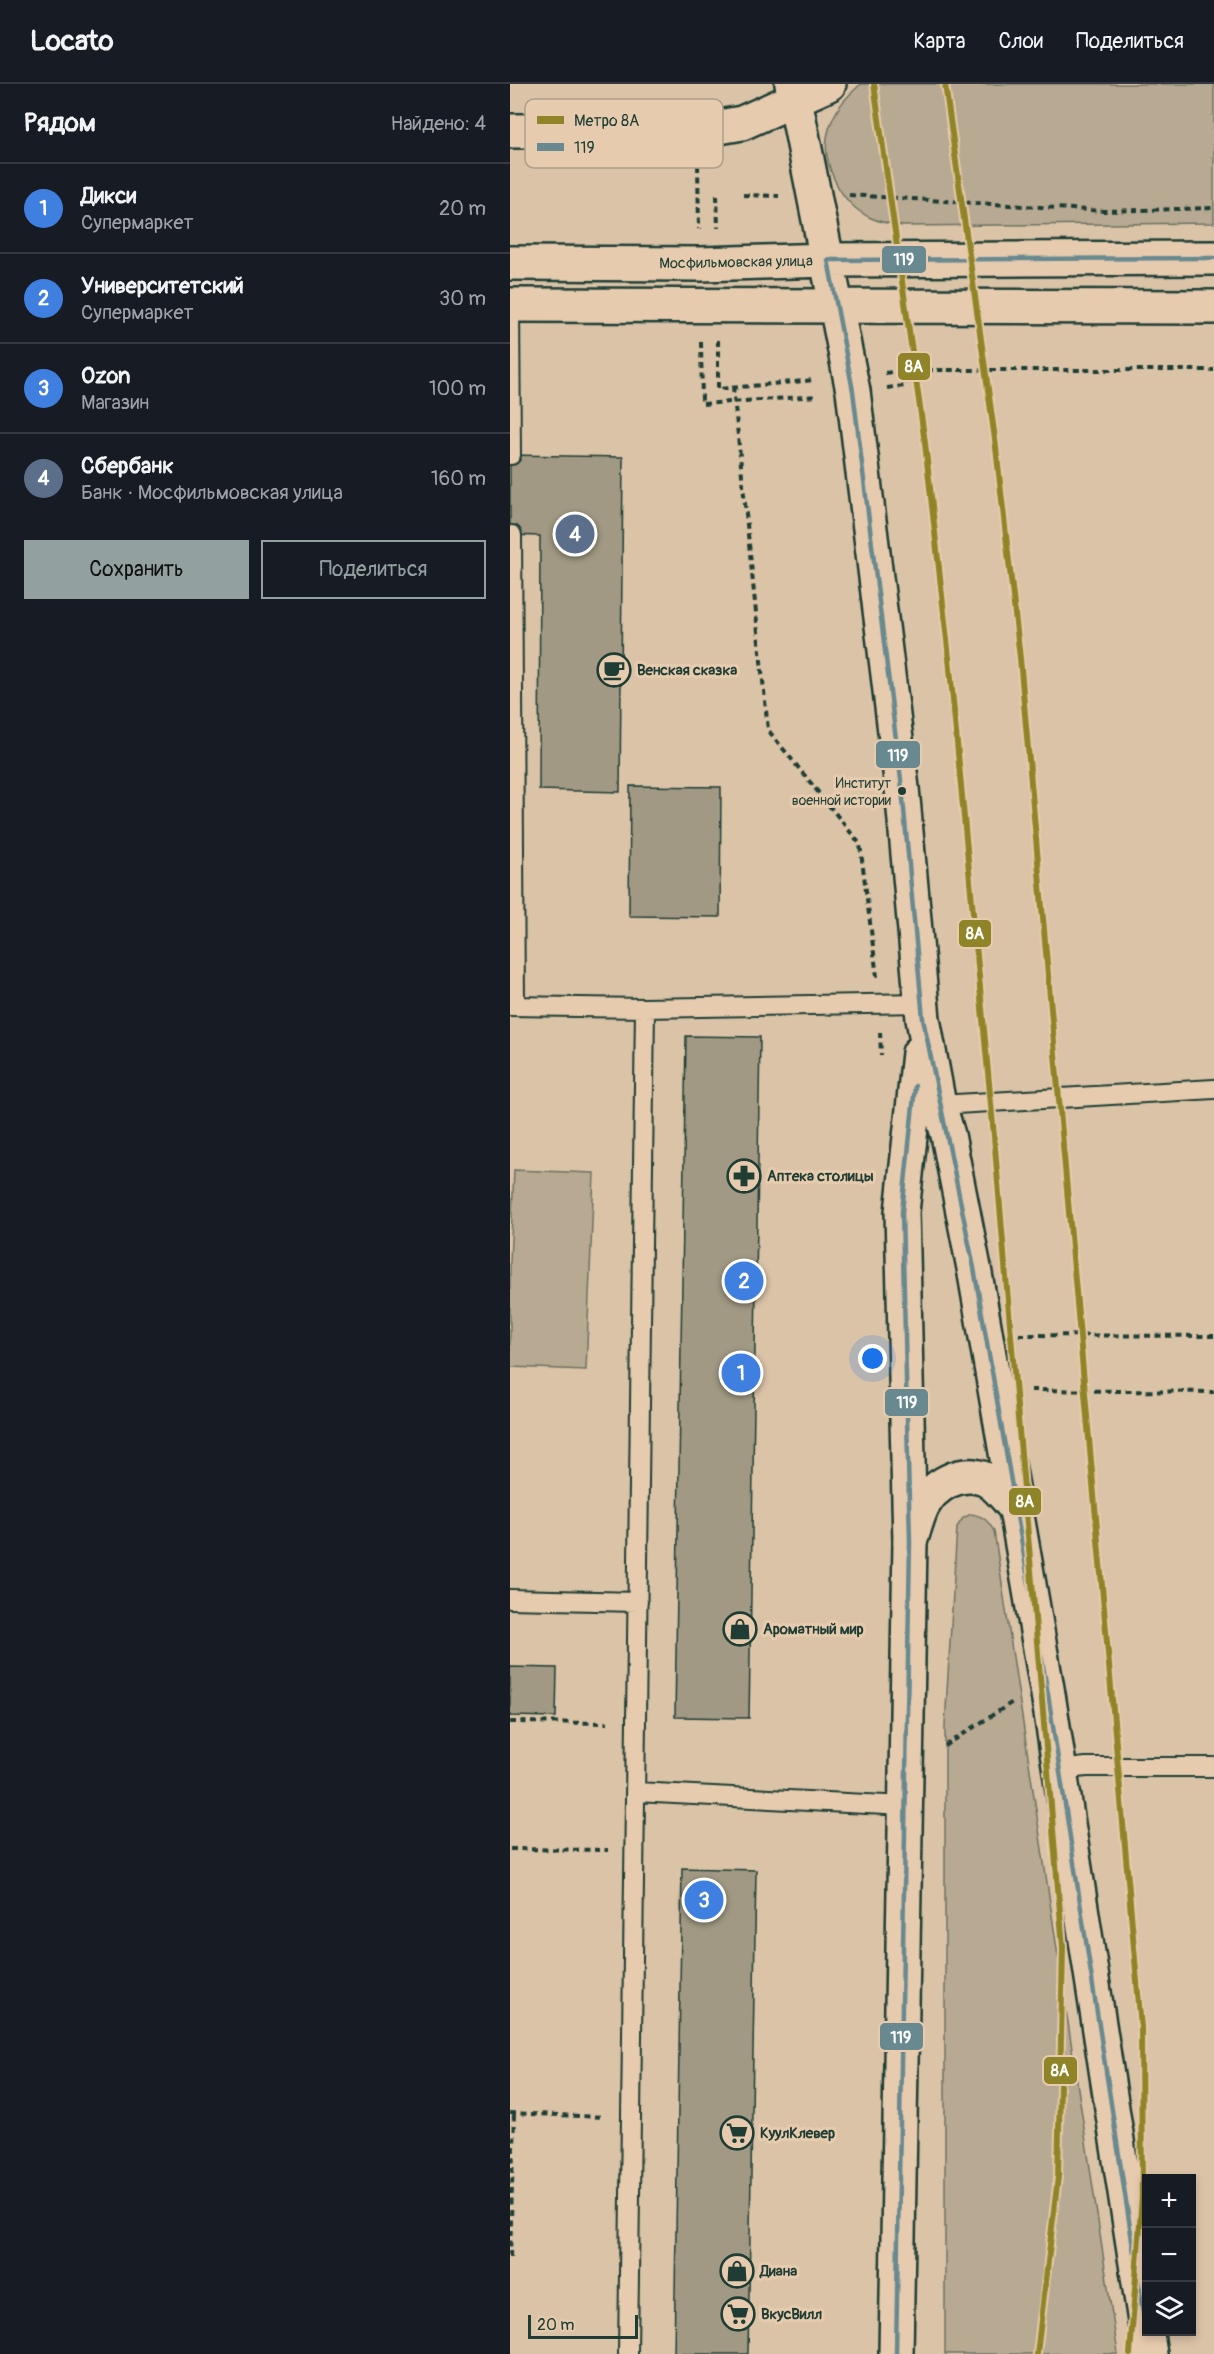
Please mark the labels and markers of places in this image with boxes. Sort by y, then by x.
pin: 4 [556,512,594,556]
cafe icon: Венская сказка [596,652,632,688]
place label: Венская сказка [637,661,737,680]
place label: Институт военной истории [792,775,891,809]
marker: Институт военной истории [896,785,908,797]
pharmacy icon: Аптека столицы [726,1158,762,1194]
place label: Аптека столицы [767,1167,874,1186]
pin: 2 [724,1258,764,1304]
pin: 1 [722,1350,760,1396]
shop icon: Ароматный мир [722,1611,758,1647]
place label: Ароматный мир [763,1620,863,1639]
pin: 3 [684,1878,724,1922]
supermarket icon: КуулКлевер [719,2115,755,2151]
place label: КуулКлевер [760,2124,835,2143]
shop icon: Диана [719,2253,755,2289]
place label: Диана [759,2262,797,2281]
supermarket icon: ВкусВилл [720,2296,756,2332]
place label: ВкусВилл [761,2305,822,2324]

